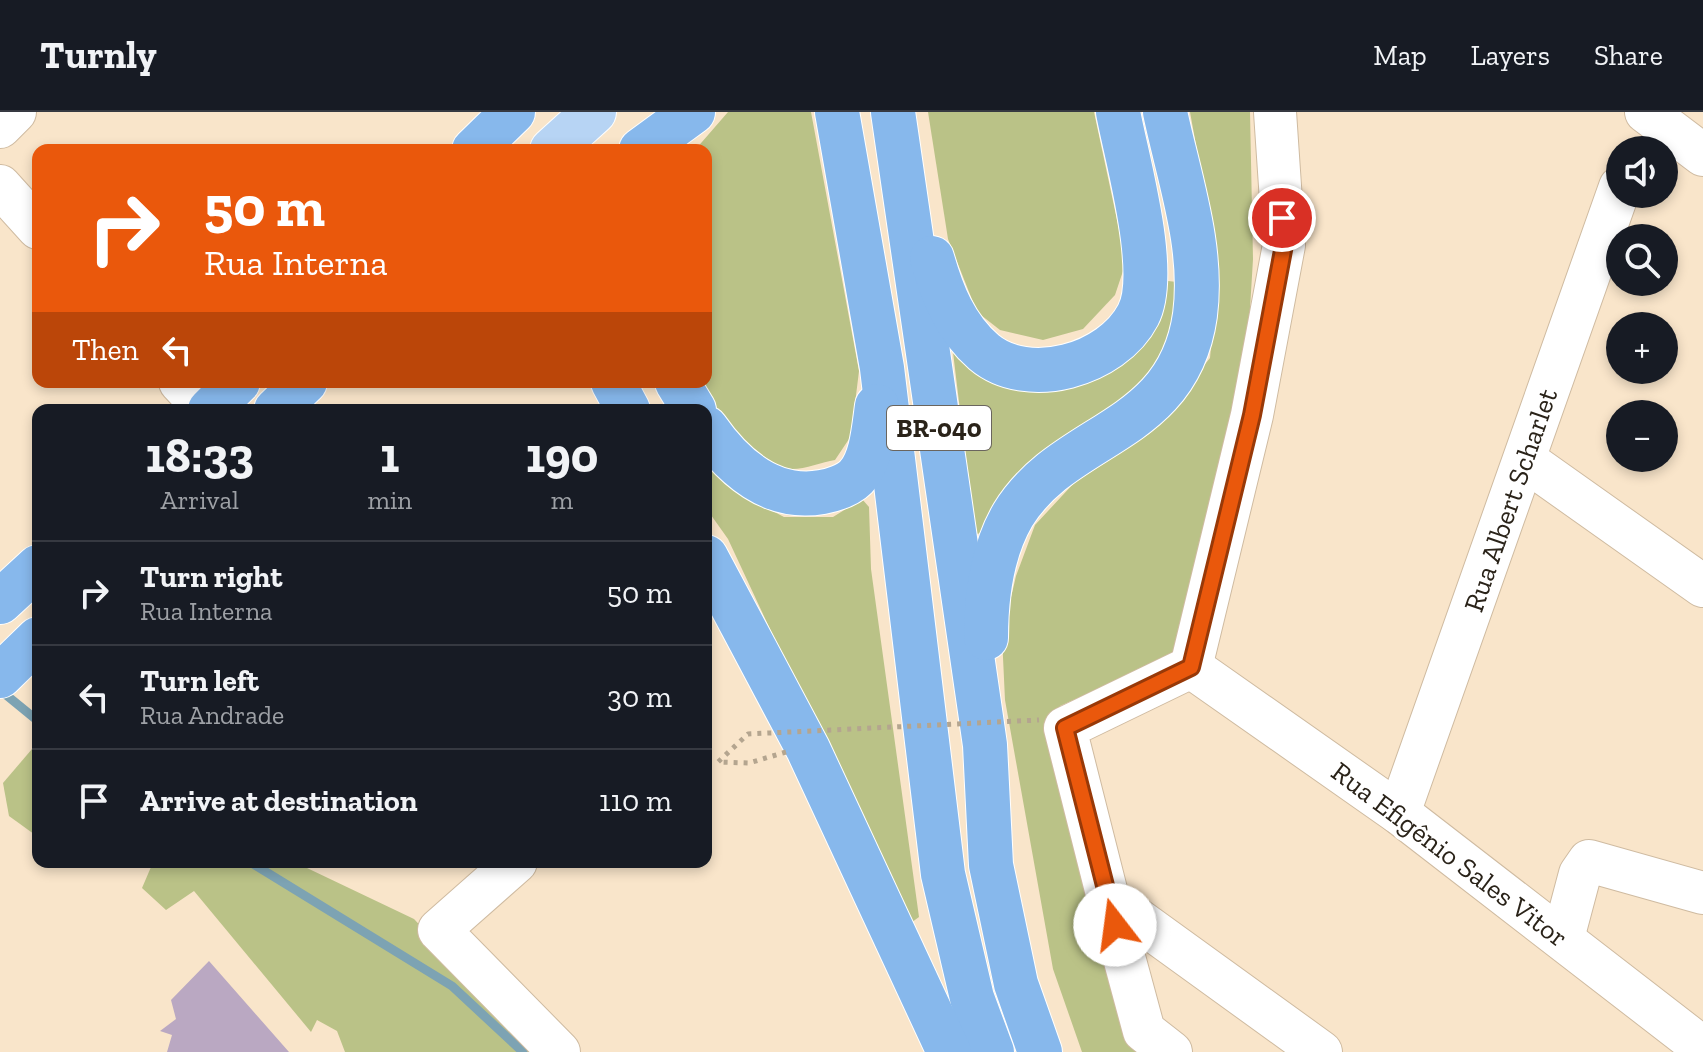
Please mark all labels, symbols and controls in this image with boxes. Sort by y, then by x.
text: Turnly [40,32,157,78]
text: Map [1373,39,1427,72]
text: Layers [1471,39,1550,72]
text: Share [1594,39,1663,72]
map controls [1606,136,1678,472]
button: sound [1606,136,1678,208]
text: 50 m [204,173,325,240]
icon: right [72,176,176,280]
pin [1248,184,1316,252]
icon: arrive [1260,196,1304,240]
button: search [1606,224,1678,296]
text: Rua Interna [204,241,388,284]
button: + [1606,312,1678,384]
icon: left [155,328,199,372]
text: Then [72,332,139,368]
street label: Rua Albert Scharlet [1457,384,1564,616]
button: − [1606,400,1678,472]
road number: BR-040 [887,406,991,450]
text: 18:33 [146,427,254,484]
text: 1 [380,427,399,484]
text: 190 [526,427,598,484]
text: Arrival [161,484,239,516]
text: min [367,484,412,516]
text: m [551,484,573,516]
text: Turn right [140,559,282,595]
icon: right [72,571,116,615]
text: 50 m [607,575,672,611]
text: Rua Interna [140,595,273,627]
text: Turn left [140,663,259,699]
icon: left [72,675,116,719]
text: 30 m [607,679,672,715]
text: Rua Andrade [140,699,284,731]
street label: Rua Efigênio Sales Vitor [1325,755,1574,954]
icon: arrive [72,779,116,823]
text: Arrive at destination [140,783,417,819]
text: 110 m [599,783,672,819]
position arrow [1073,883,1157,967]

